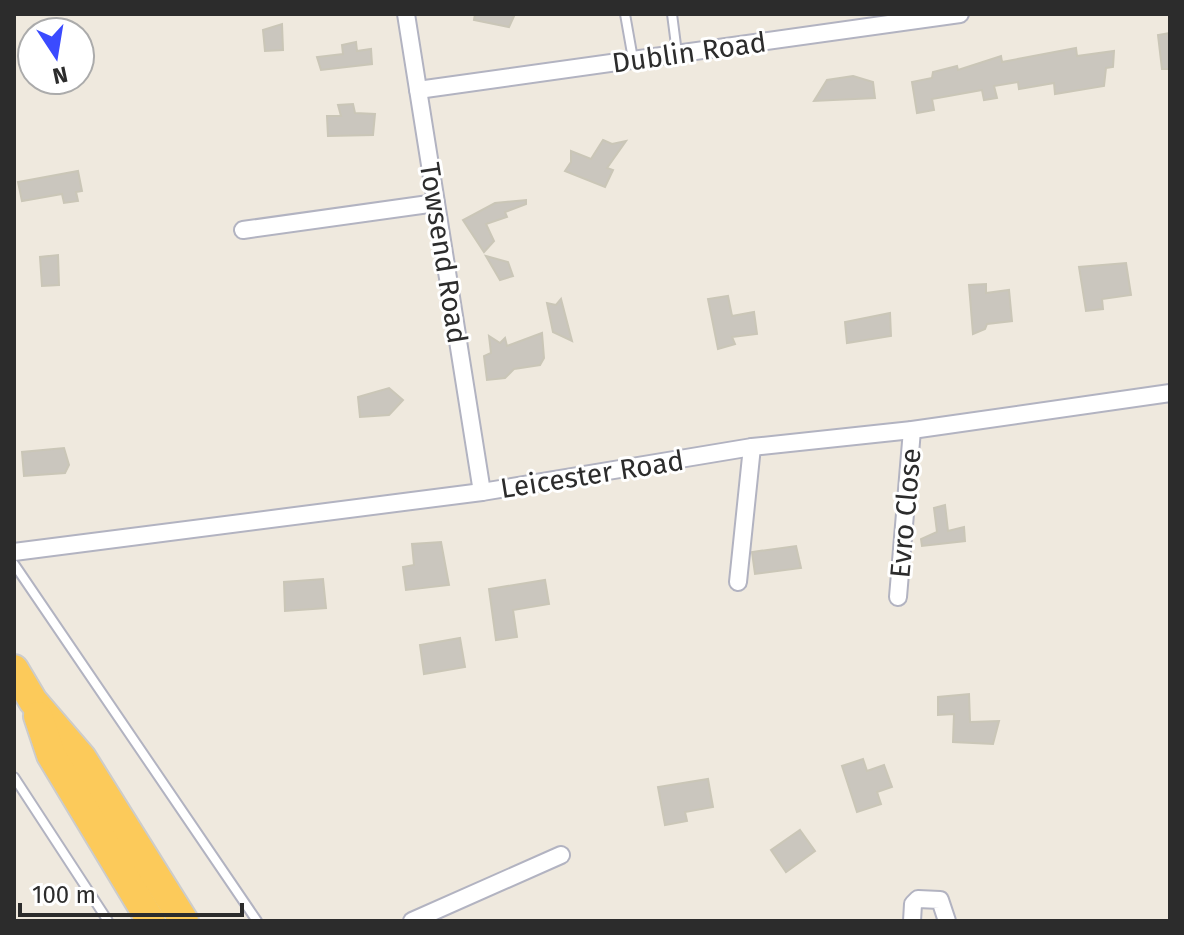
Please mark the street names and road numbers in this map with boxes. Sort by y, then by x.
street label: Dublin Road [610,25,768,80]
street label: Towsend Road [413,160,474,346]
street label: Leicester Road [498,444,686,505]
street label: Evro Close [883,447,928,579]

